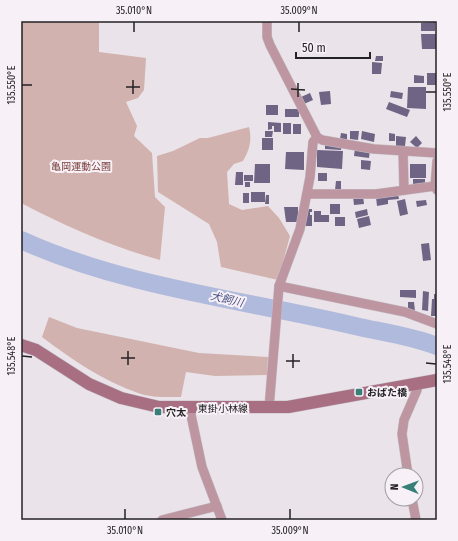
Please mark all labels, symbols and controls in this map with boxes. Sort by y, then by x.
text: 35.010°N [116,5,152,17]
text: 35.009°N [280,5,318,17]
scale bar [296,34,370,60]
text: 50 m [302,41,326,55]
text: 135.550°E [6,65,18,104]
text: 135.550°E [442,72,454,111]
park label: 亀岡運動公園 [51,161,111,173]
water label: 犬飼川 [209,289,245,310]
text: 135.548°E [6,336,18,376]
text: 135.548°E [442,344,454,384]
marker: おばた橋 [354,387,364,397]
place label: おばた橋 [367,387,407,399]
street label: 東掛小林線 [198,403,248,415]
marker: 穴太 [153,407,163,417]
place label: 穴太 [166,407,187,419]
north arrow [384,467,424,507]
text: N [388,483,401,490]
text: 35.010°N [107,525,143,537]
text: 35.009°N [271,525,309,537]

